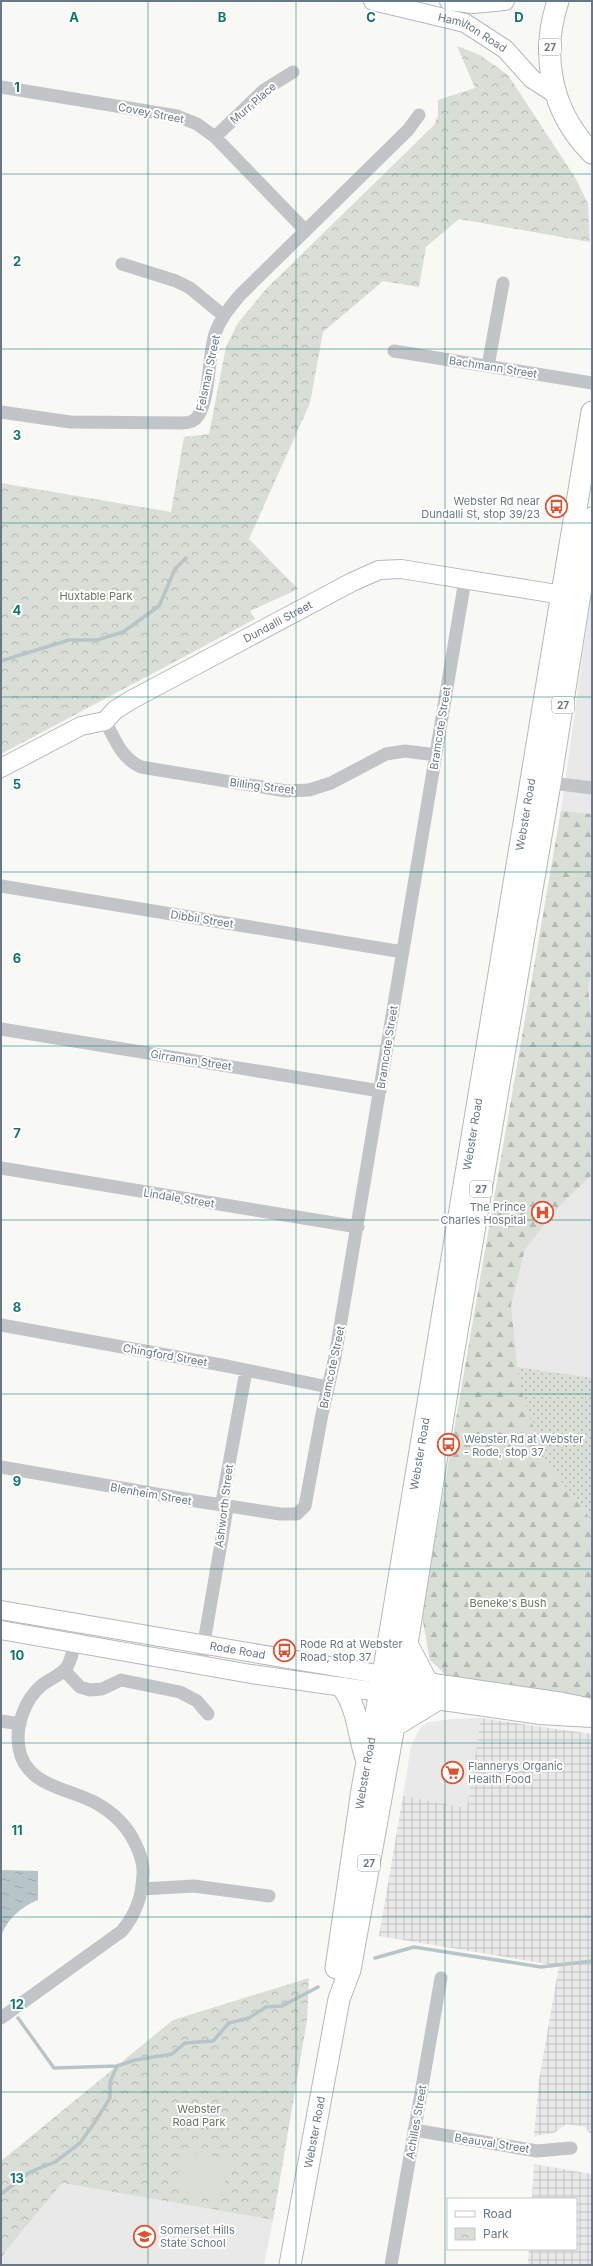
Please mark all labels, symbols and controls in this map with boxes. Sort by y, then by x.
text: A [69,9,79,25]
text: B [218,9,227,25]
text: C [366,9,376,25]
text: D [514,9,524,25]
street label: Hamilton Road [437,10,509,55]
road number: 27 [539,39,561,55]
text: 1 [14,79,20,95]
street label: Murr Place [227,79,279,127]
street label: Covey Street [117,100,186,126]
text: 2 [13,253,21,269]
street label: Felsman Street [193,333,223,412]
street label: Bachmann Street [448,353,538,381]
text: 3 [13,427,21,443]
place label: Webster Rd near Dundalli St, stop 39/23 [421,494,540,521]
bus stop icon: Webster Rd near Dundalli St, stop 39/23 [543,494,569,520]
park label: Huxtable Park [59,589,133,603]
street label: Dundalli Street [241,597,315,646]
text: 4 [13,602,22,618]
street label: Bramcote Street [427,685,454,771]
road number: 27 [552,697,574,713]
street label: Billing Street [229,775,296,797]
text: 5 [13,776,21,792]
street label: Webster Road [513,777,538,852]
street label: Dibbil Street [170,907,235,931]
text: 6 [13,950,21,966]
street label: Bramcote Street [374,1004,401,1090]
street label: Girraman Street [149,1047,233,1073]
street label: Webster Road [460,1097,485,1171]
text: 7 [13,1125,21,1141]
road number: 27 [470,1181,492,1197]
street label: Lindale Street [143,1185,216,1211]
place label: The Prince Charles Hospital [441,1200,526,1227]
hospital icon: The Prince Charles Hospital [529,1200,555,1226]
text: 8 [13,1299,21,1315]
street label: Bramcote Street [316,1324,348,1410]
street label: Chingford Street [122,1341,209,1369]
street label: Webster Road [407,1417,432,1491]
bus stop icon: Webster Rd at Webster - Rode, stop 37 [436,1432,462,1458]
place label: Webster Rd at Webster - Rode, stop 37 [464,1432,583,1459]
street label: Ashworth Street [212,1463,236,1548]
text: 9 [13,1473,21,1489]
street label: Blenheim Street [109,1480,193,1508]
park label: Beneke's Bush [470,1596,546,1610]
bus stop icon: Rode Rd at Webster Road, stop 37 [272,1637,298,1663]
place label: Rode Rd at Webster Road, stop 37 [300,1637,403,1664]
street label: Rode Road [209,1639,267,1662]
text: 10 [10,1647,24,1663]
street label: Webster Road [352,1736,379,1810]
supermarket icon: Flannerys Organic Health Food [439,1759,465,1785]
place label: Flannerys Organic Health Food [468,1759,563,1786]
text: 11 [11,1822,23,1838]
road number: 27 [358,1855,380,1871]
text: 12 [10,1996,24,2012]
street label: Achilles Street [403,2084,429,2160]
street label: Webster Road [301,2095,328,2169]
park label: Webster Road Park [172,2102,226,2129]
street label: Beauval Street [454,2130,531,2156]
text: 13 [10,2170,24,2186]
legend [447,2198,577,2250]
text: Road [483,2206,512,2221]
school or university icon: Somerset Hills State School [131,2223,157,2249]
place label: Somerset Hills State School [160,2223,235,2250]
text: Park [483,2226,509,2241]

